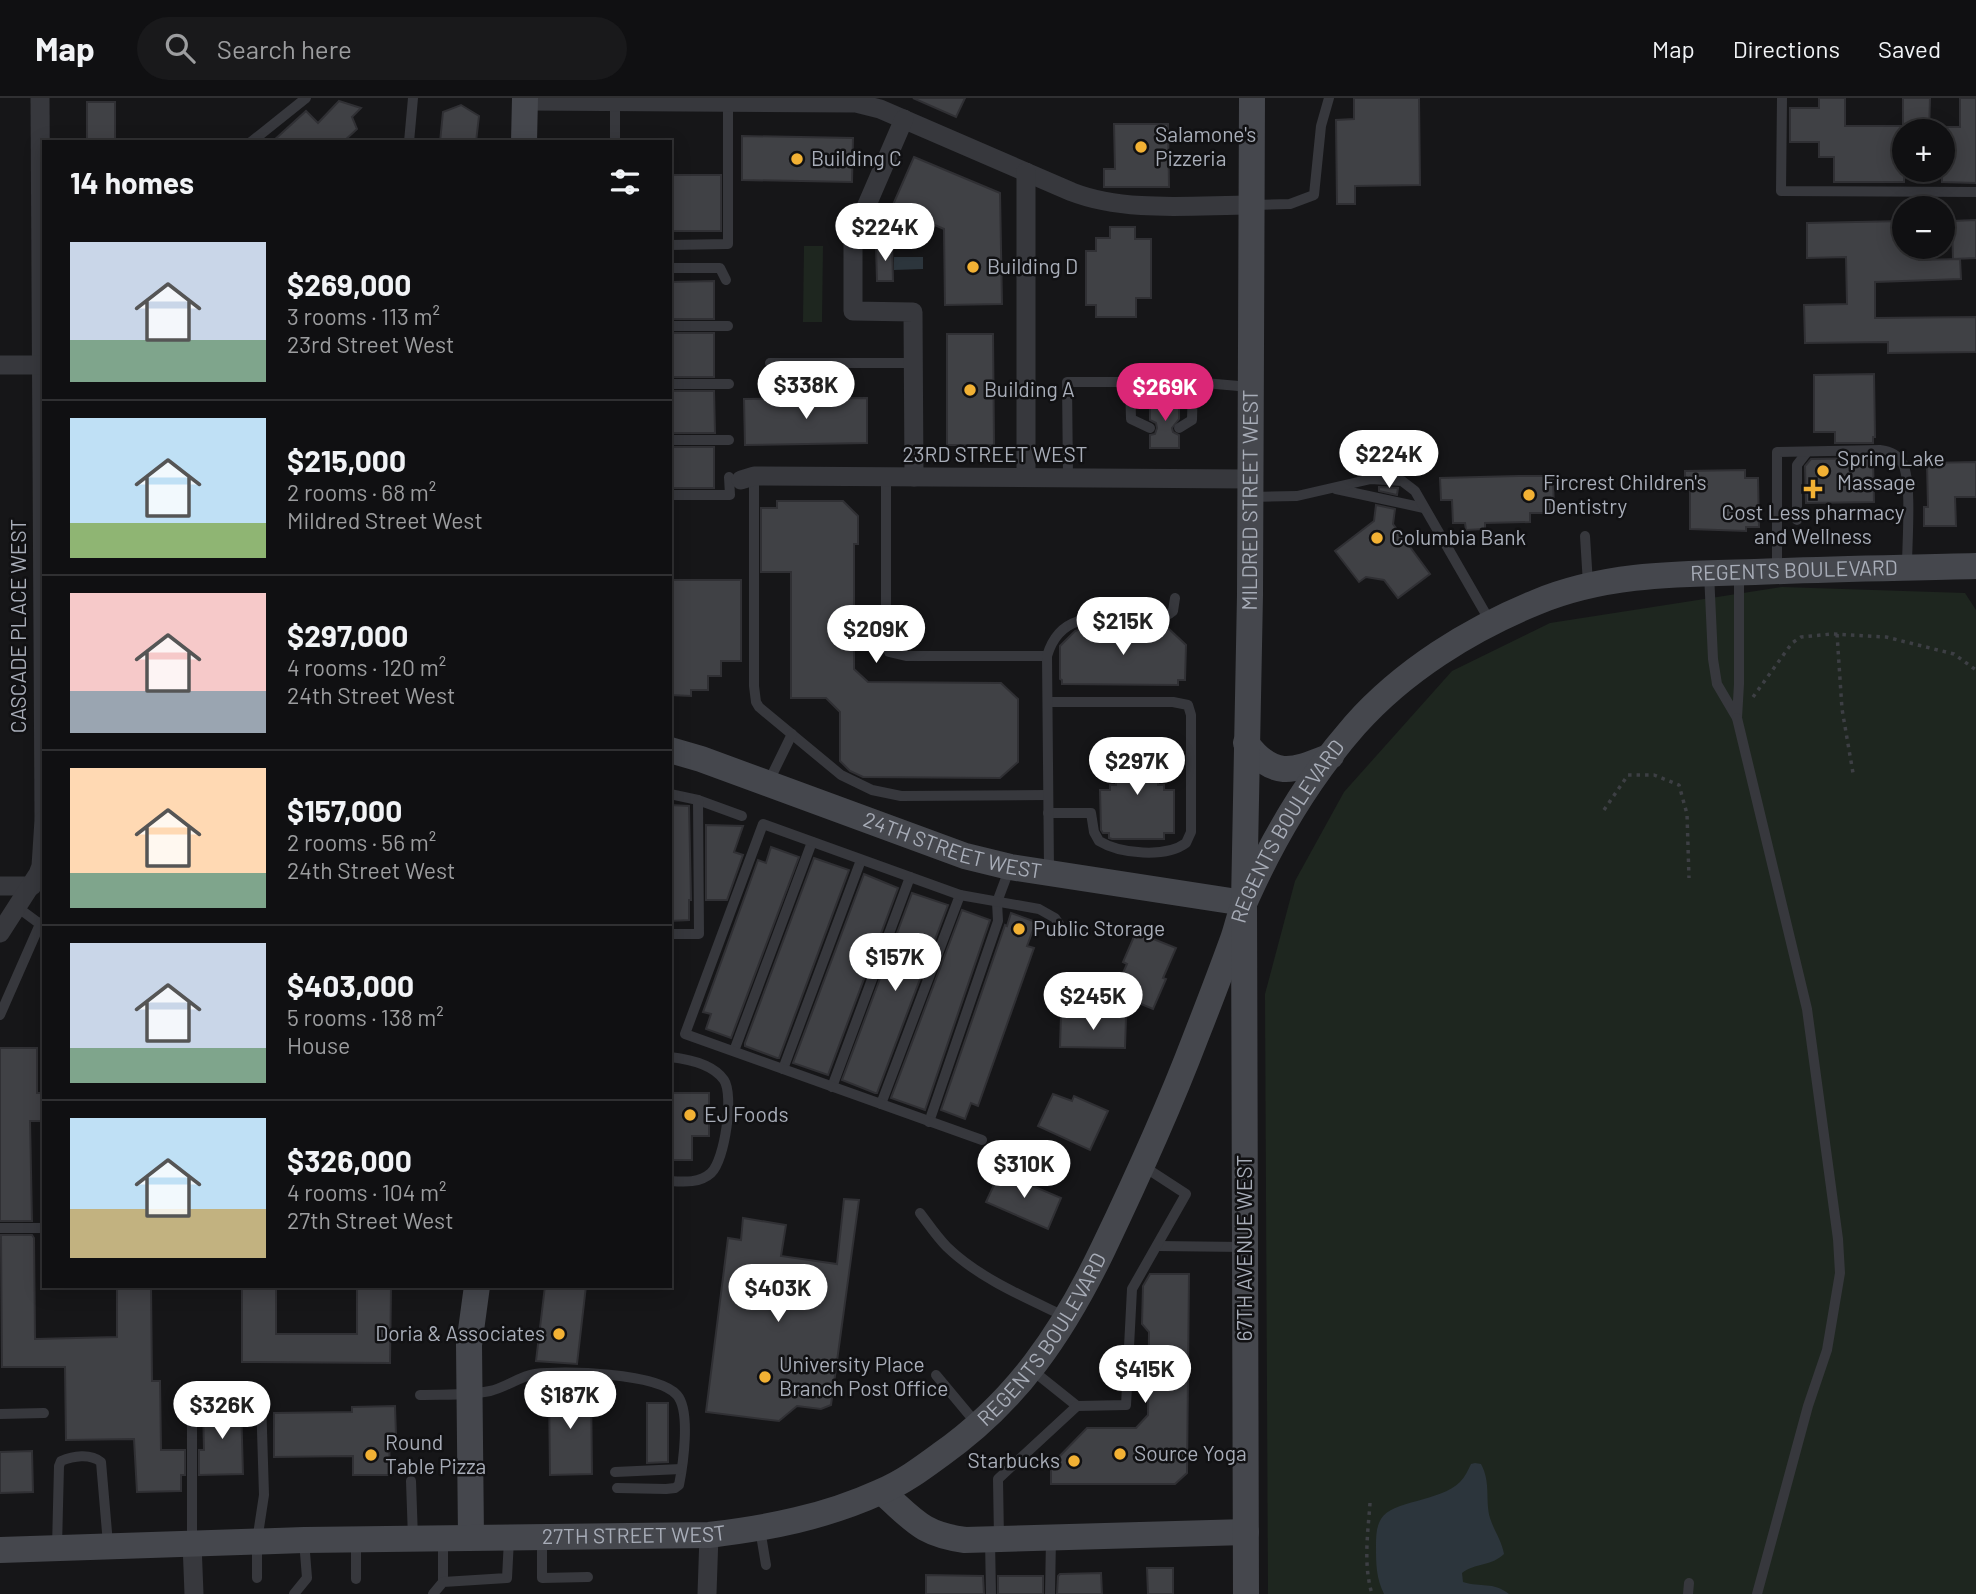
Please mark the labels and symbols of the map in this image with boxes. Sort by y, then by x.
place label: Salamone's Pizzeria [1155,121,1256,170]
marker: Salamone's Pizzeria [1133,139,1149,155]
place label: Building C [811,145,902,170]
marker: Building C [789,151,805,167]
pin: $224K [836,204,934,263]
place label: Building D [987,253,1078,278]
marker: Building D [965,259,981,275]
pin: $338K [757,362,855,421]
pin: $269K [1116,364,1214,423]
place label: Building A [984,376,1075,401]
marker: Building A [962,382,978,398]
street label: MILDRED STREET WEST [1236,389,1262,611]
pin: $224K [1340,430,1438,490]
street label: 23RD STREET WEST [903,441,1087,466]
place label: Spring Lake Massage [1837,445,1945,494]
marker: Spring Lake Massage [1815,463,1831,479]
place label: Fircrest Children's Dentistry [1543,469,1707,518]
marker: Cost Less pharmacy and Wellness [1805,481,1821,497]
marker: Fircrest Children's Dentistry [1521,487,1537,503]
place label: Cost Less pharmacy and Wellness [1722,499,1905,548]
street label: CASCADE PLACE WEST [5,519,30,733]
place label: Columbia Bank [1391,524,1526,549]
marker: Columbia Bank [1369,530,1385,546]
street label: REGENTS BOULEVARD [1690,554,1898,585]
pin: $215K [1074,598,1172,657]
pin: $209K [827,606,925,665]
street label: REGENTS BOULEVARD [1225,734,1349,926]
pin: $297K [1088,738,1186,797]
street label: 24TH STREET WEST [860,806,1044,883]
place label: Public Storage [1033,915,1165,940]
marker: Public Storage [1011,921,1027,937]
pin: $157K [846,934,944,993]
pin: $245K [1044,972,1142,1032]
place label: EJ Foods [704,1101,789,1126]
marker: EJ Foods [682,1107,698,1123]
pin: $310K [975,1140,1073,1200]
street label: 67TH AVENUE WEST [1231,1155,1256,1341]
street label: REGENTS BOULEVARD [971,1248,1110,1430]
pin: $403K [729,1264,827,1324]
place label: Doria & Associates [375,1320,545,1345]
marker: Doria & Associates [551,1326,567,1342]
pin: $415K [1096,1346,1194,1405]
place label: University Place Branch Post Office [779,1351,948,1400]
marker: University Place Branch Post Office [757,1369,773,1385]
pin: $187K [521,1372,619,1431]
pin: $326K [173,1382,271,1441]
place label: Round Table Pizza [385,1429,486,1478]
place label: Source Yoga [1134,1440,1247,1465]
marker: Source Yoga [1112,1446,1128,1462]
marker: Round Table Pizza [363,1447,379,1463]
place label: Starbucks [968,1447,1060,1472]
marker: Starbucks [1066,1453,1082,1469]
street label: 27TH STREET WEST [542,1519,727,1548]

